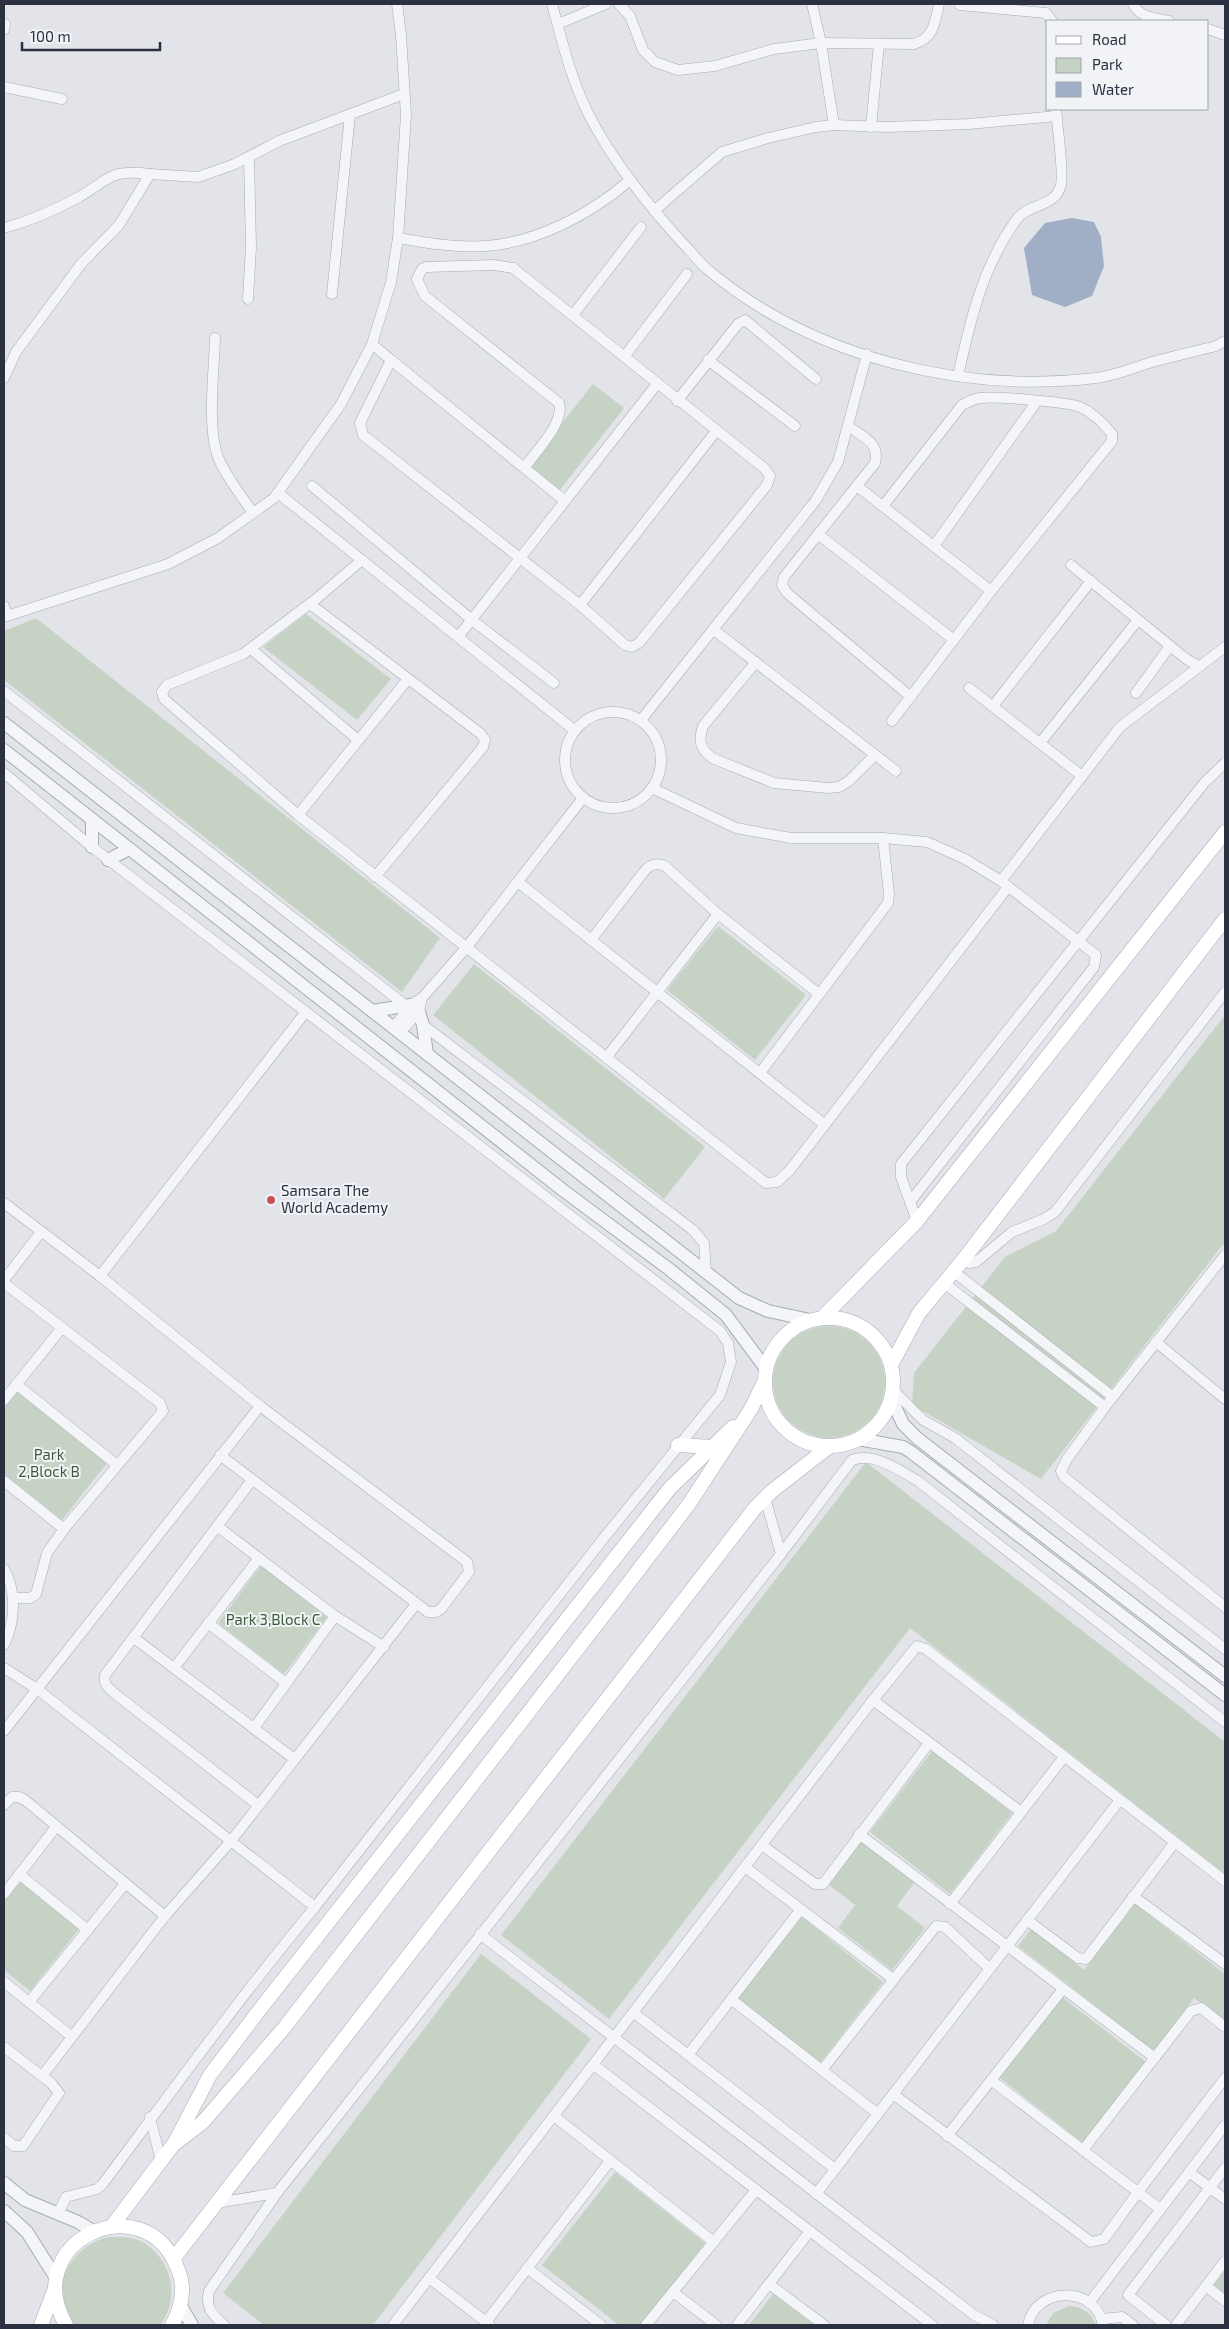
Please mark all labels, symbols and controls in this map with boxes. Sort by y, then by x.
scale bar [22,20,160,52]
legend [1046,20,1209,110]
text: 100 m [30,27,71,45]
text: Road [1092,30,1127,48]
text: Park [1092,55,1123,73]
text: Water [1092,80,1134,98]
place label: Samsara The World Academy [281,1181,388,1216]
marker: Samsara The World Academy [265,1194,277,1206]
park label: Park 2,Block B [18,1445,80,1480]
park label: Park 3,Block C [226,1610,321,1628]

